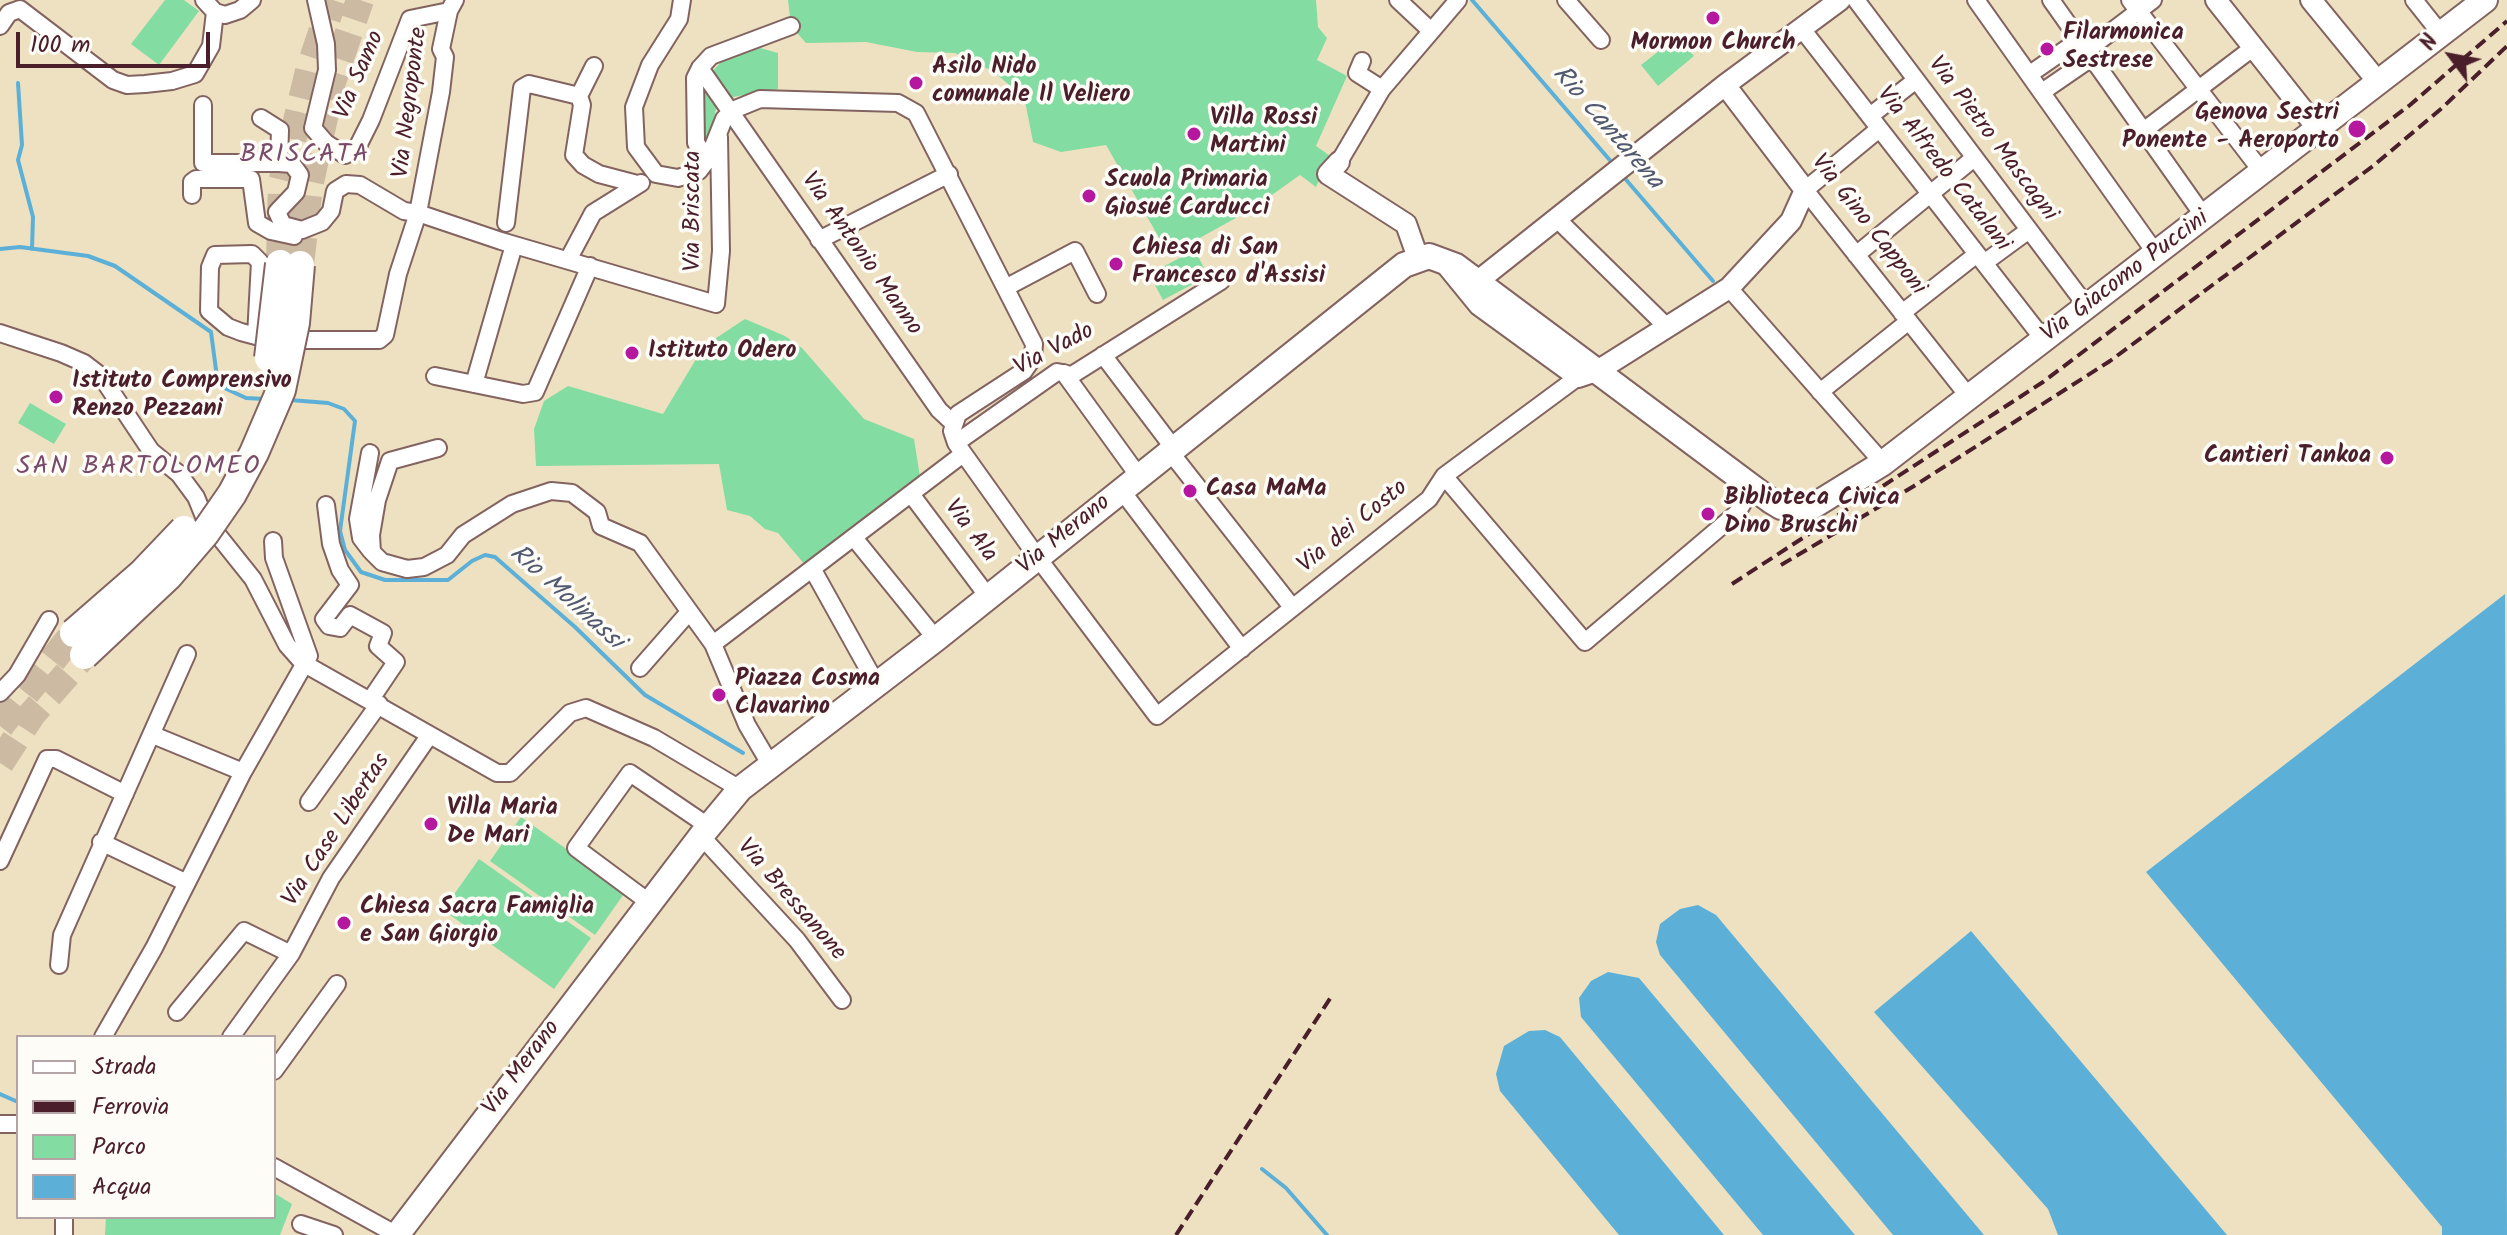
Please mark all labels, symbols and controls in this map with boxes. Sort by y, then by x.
marker: Mormon Church [1704,9,1722,27]
scale bar [20,16,214,66]
north arrow [2411,16,2491,96]
place label: Filarmonica Sestrese [2063,21,2184,77]
text: 100 m [30,26,90,65]
street label: Via Negroponte [388,26,436,180]
street label: Via Samo [330,27,392,125]
text: N [2412,28,2449,58]
place label: Mormon Church [1631,31,1795,59]
marker: Filarmonica Sestrese [2038,40,2056,58]
street label: Via Pietro Mascagni [1920,52,2062,228]
place label: Asilo Nido comunale Il Veliero [932,55,1130,111]
water label: Rio Cantarena [1544,61,1668,197]
marker: Asilo Nido comunale Il Veliero [907,74,925,92]
street label: Via Alfredo Catalani [1869,82,2015,258]
place label: Genova Sestri Ponente - Aeroporto [2122,101,2339,157]
place label: Villa Rossi Martini [1210,106,1317,162]
marker: Genova Sestri Ponente - Aeroporto [2346,118,2368,140]
marker: Villa Rossi Martini [1185,125,1203,143]
district label: BRISCATA [240,141,370,173]
street label: Via Briscata [681,150,709,272]
street label: Via Gino Capponi [1803,150,1931,302]
street label: Via Antonio Manno [793,168,927,342]
place label: Scuola Primaria Giosué Carducci [1105,168,1270,224]
marker: Scuola Primaria Giosué Carducci [1080,187,1098,205]
street label: Via Giacomo Puccini [2037,206,2215,350]
place label: Chiesa di San Francesco d'Assisi [1132,236,1325,292]
marker: Chiesa di San Francesco d'Assisi [1107,255,1125,273]
street label: Via Vado [1010,318,1100,384]
place label: Istituto Odero [648,339,796,367]
marker: Istituto Odero [623,344,641,362]
place label: Istituto Comprensivo Renzo Pezzani [72,369,292,425]
marker: Istituto Comprensivo Renzo Pezzani [47,388,65,406]
place label: Cantieri Tankoa [2204,444,2371,472]
marker: Cantieri Tankoa [2378,449,2396,467]
district label: SAN BARTOLOMEO [17,453,261,485]
street label: Via dei Costo [1293,475,1415,581]
place label: Casa MaMa [1206,477,1327,505]
marker: Casa MaMa [1181,482,1199,500]
place label: Biblioteca Civica Dino Bruschi [1724,486,1900,542]
street label: Via Merano [1012,490,1118,582]
street label: Via Ala [936,495,1002,569]
marker: Biblioteca Civica Dino Bruschi [1699,505,1717,523]
water label: Rio Molinassi [501,540,629,658]
place label: Piazza Cosma Clavarino [735,667,880,723]
marker: Piazza Cosma Clavarino [710,686,728,704]
street label: Via Case Libertas [278,749,398,913]
place label: Villa Maria De Mari [447,796,558,852]
marker: Villa Maria De Mari [422,815,440,833]
street label: Via Bressanone [729,834,851,968]
place label: Chiesa Sacra Famiglia e San Giorgio [360,895,594,951]
marker: Chiesa Sacra Famiglia e San Giorgio [335,914,353,932]
street label: Via Merano [478,1016,568,1122]
legend [16,1035,276,1219]
text: Strada [92,1048,156,1087]
text: Ferrovia [92,1088,169,1127]
text: Parco [92,1128,146,1167]
text: Acqua [92,1168,151,1207]

